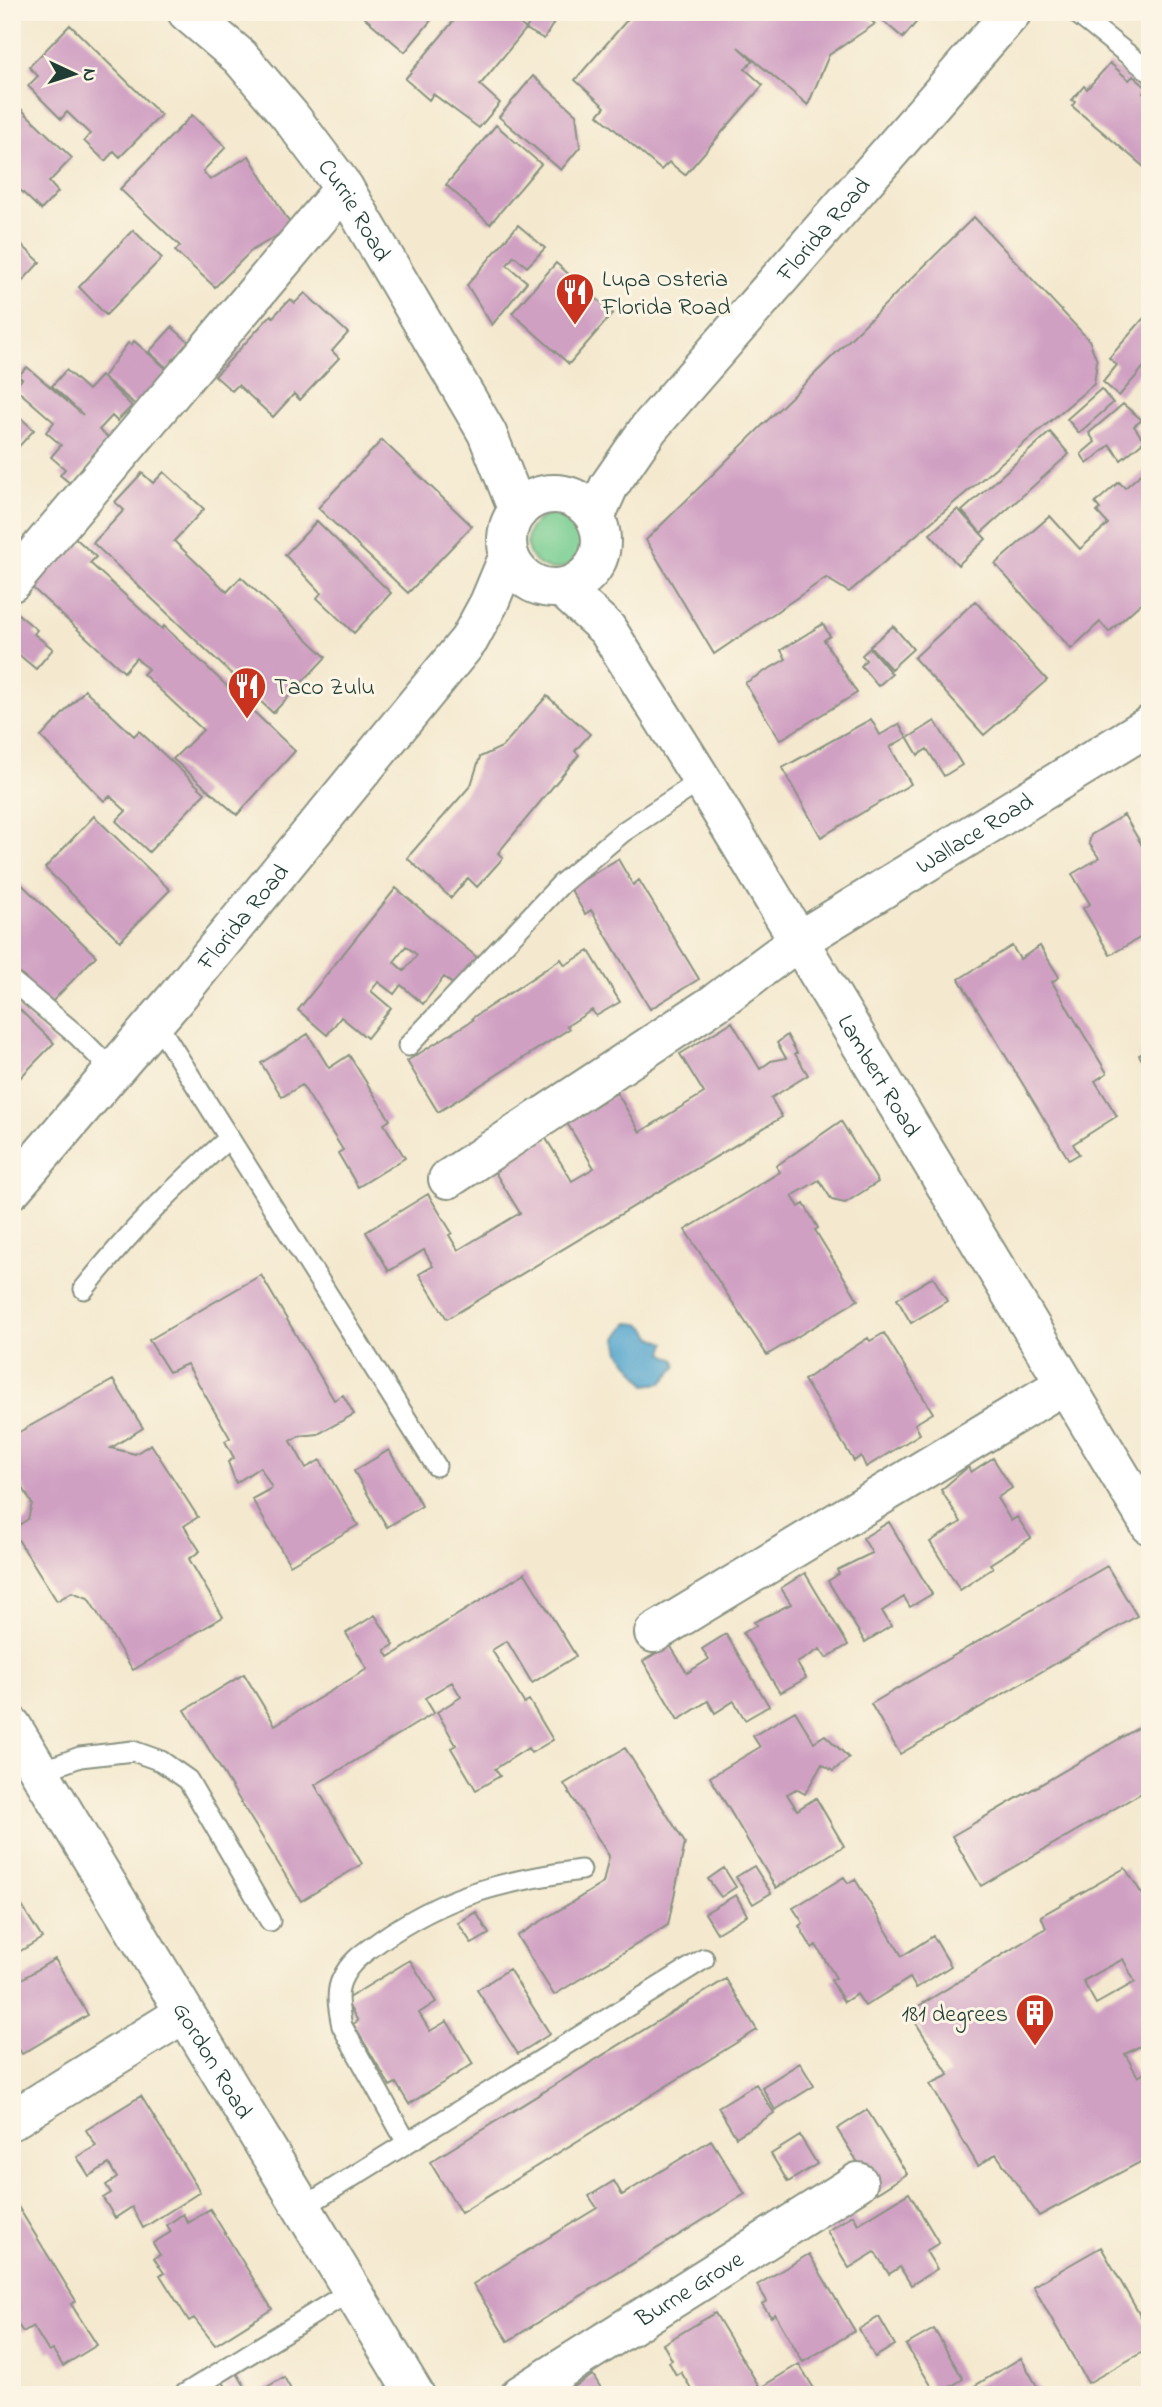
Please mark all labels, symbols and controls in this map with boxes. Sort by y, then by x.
north arrow [38,38,108,108]
text: N [75,68,102,83]
street label: Currie Road [308,152,398,269]
street label: Florida Road [769,170,881,291]
place label: Lupa Osteria Florida Road [601,263,731,326]
restaurant icon: Lupa Osteria Florida Road [554,271,596,326]
restaurant icon: Taco Zulu [226,665,268,720]
place label: Taco Zulu [274,671,375,706]
street label: Wallace Road [910,785,1041,885]
street label: Florida Road [190,857,299,980]
street label: Lambert Road [827,1009,928,1145]
building icon: 181 degrees [1014,1992,1056,2047]
street label: Gordon Road [162,1996,260,2127]
place label: 181 degrees [902,1998,1008,2033]
street label: Burne Grove [629,2243,752,2338]

